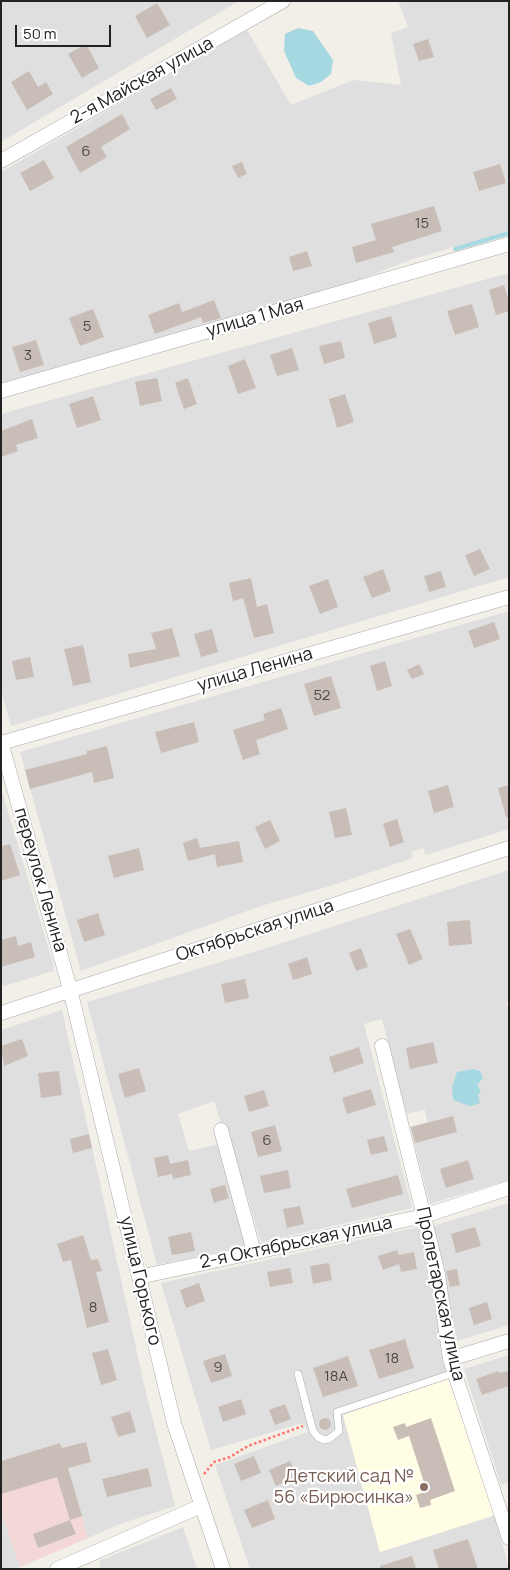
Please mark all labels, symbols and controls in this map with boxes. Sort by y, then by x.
scale bar [18,15,114,47]
text: 50 m [23,23,57,44]
street label: 2-я Майская улица [67,33,217,129]
house number: 6 [81,143,91,161]
house number: 15 [415,215,429,233]
street label: улица 1 Мая [204,294,306,342]
house number: 5 [83,318,91,336]
house number: 3 [24,347,32,365]
street label: улица Ленина [195,643,315,697]
house number: 52 [314,687,330,705]
street label: переулок Ленина [9,805,71,955]
street label: Октябрьская улица [173,895,337,967]
house number: 6 [262,1132,272,1150]
street label: Пролетарская улица [411,1205,469,1383]
street label: 2-я Октябрьская улица [198,1212,394,1274]
street label: улица Горького [115,1214,165,1348]
house number: 8 [89,1299,97,1317]
house number: 18 [385,1350,399,1368]
house number: 9 [213,1359,223,1377]
house number: 18А [324,1368,348,1386]
place label: Детский сад № 56 «Бирюсинка» [274,1466,414,1508]
marker: Детский сад № 56 «Бирюсинка» [418,1481,430,1493]

